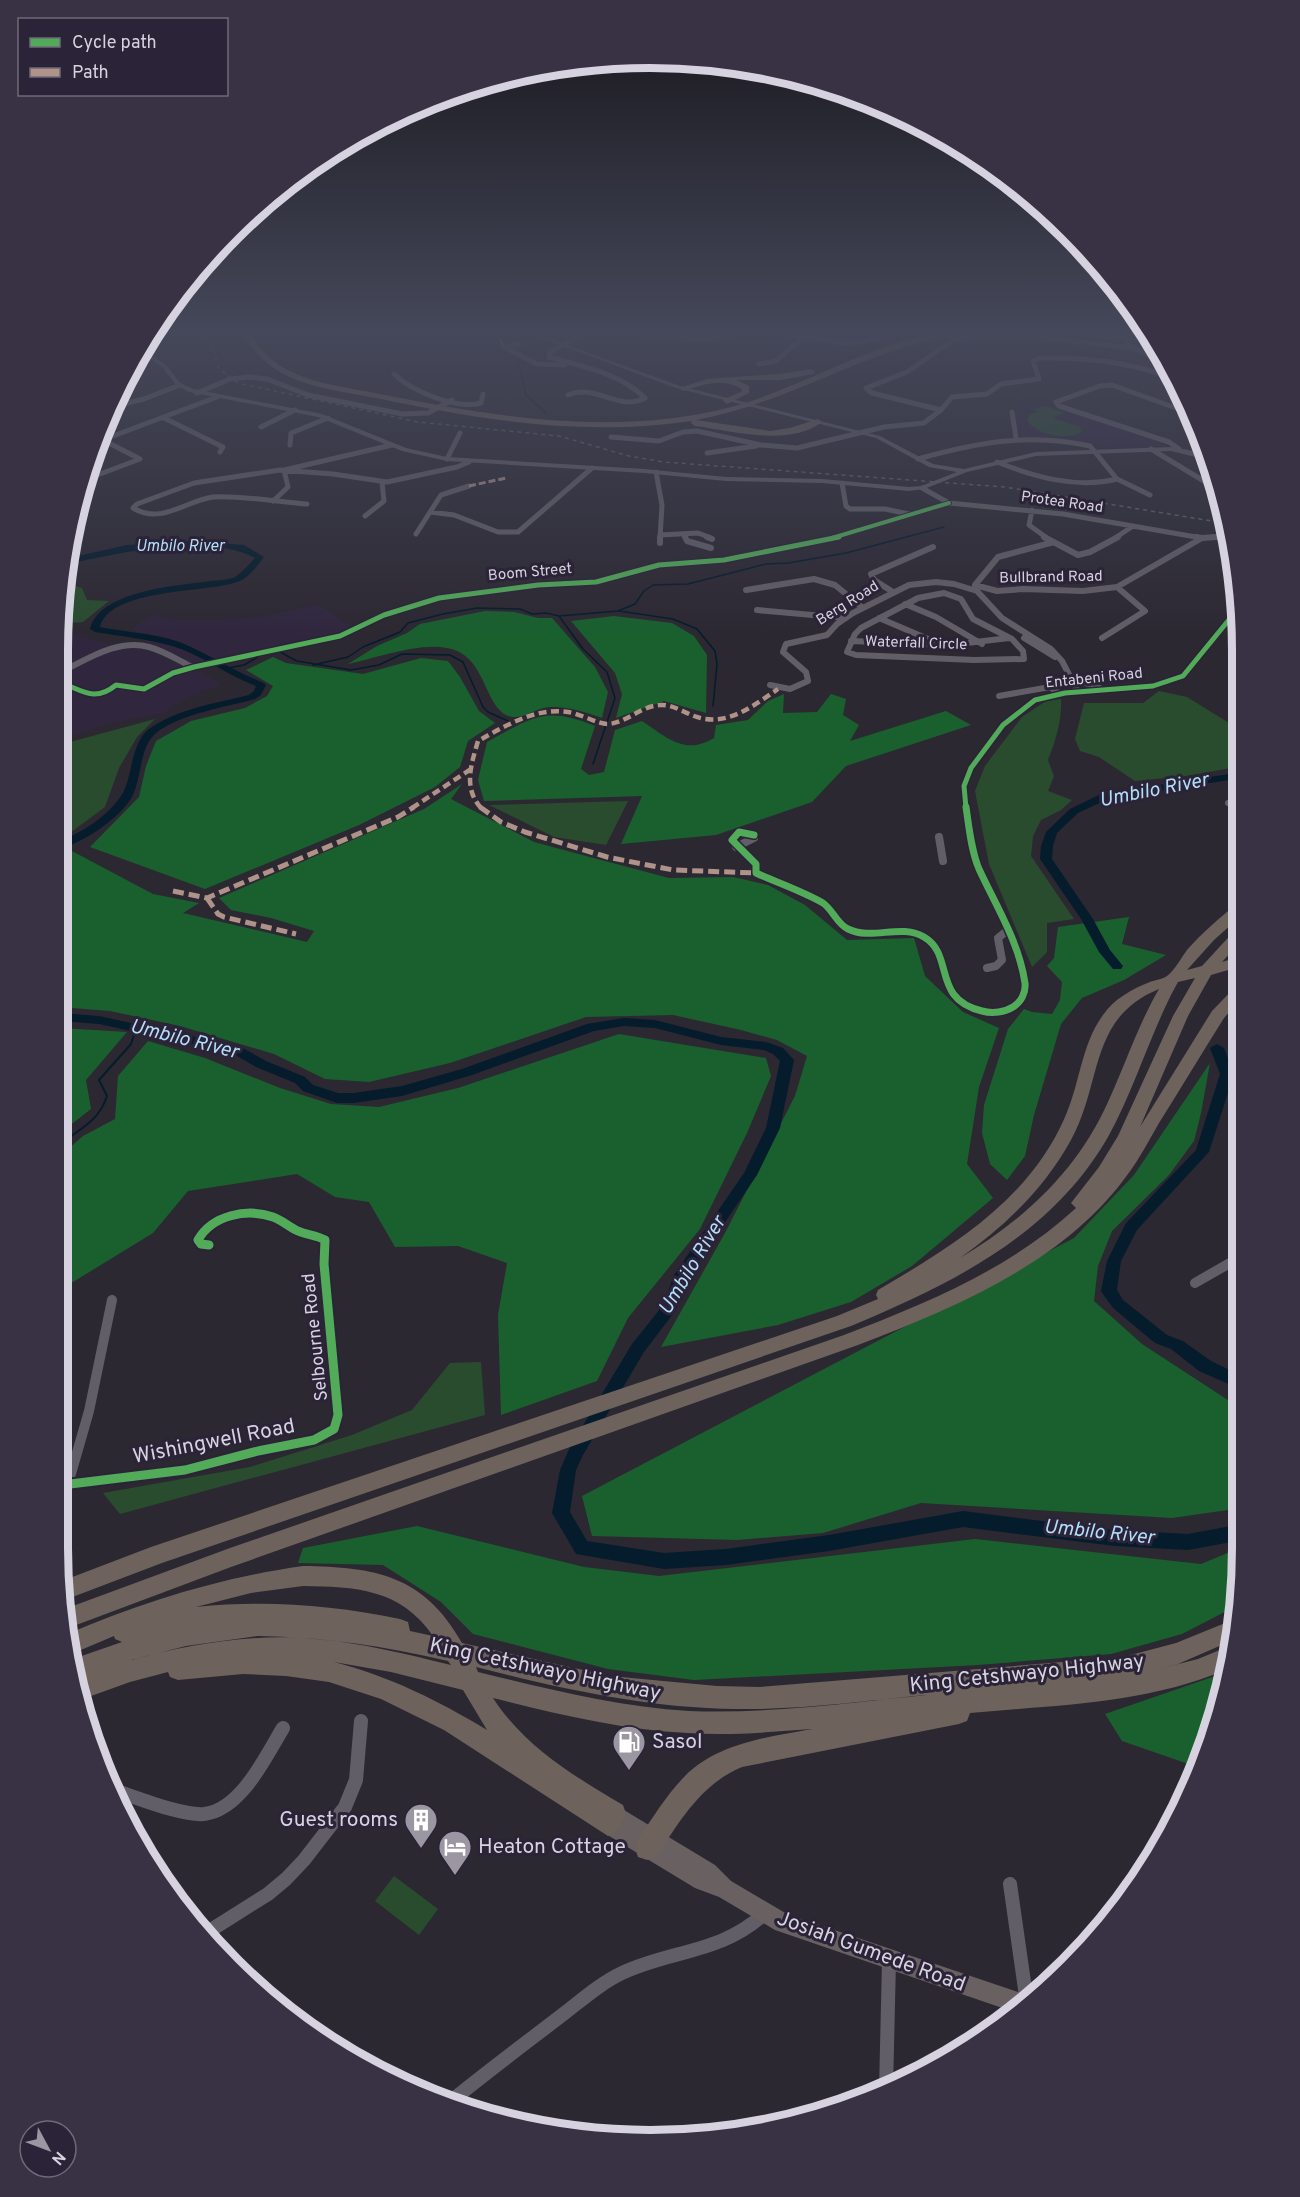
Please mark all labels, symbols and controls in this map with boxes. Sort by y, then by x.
legend [18,18,228,96]
text: Cycle path [72,32,157,55]
text: Path [72,62,109,85]
street label: Protea Road [1020,488,1104,518]
water label: Umbilo River [136,537,226,557]
street label: Boom Street [487,560,573,586]
street label: Bullbrand Road [999,568,1103,588]
street label: Berg Road [813,577,883,631]
street label: Waterfall Circle [865,633,967,655]
street label: Entabeni Road [1044,664,1144,694]
water label: Umbilo River [1097,767,1212,814]
water label: Umbilo River [127,1014,242,1066]
water label: Umbilo River [653,1211,733,1320]
street label: Selbourne Road [298,1272,334,1402]
street label: Wishingwell Road [131,1413,297,1471]
water label: Umbilo River [1042,1514,1157,1552]
street label: King Cetshwayo Highway [427,1632,663,1708]
street label: King Cetshwayo Highway [908,1648,1146,1700]
fuel station icon: Sasol [611,1724,647,1771]
place label: Sasol [652,1729,702,1756]
building icon: Guest rooms [403,1802,439,1849]
place label: Guest rooms [279,1807,398,1834]
hotel icon: Heaton Cottage [437,1829,473,1876]
place label: Heaton Cottage [478,1834,626,1861]
street label: Josiah Gumede Road [773,1905,969,1999]
north arrow [18,2119,78,2179]
text: N [46,2147,69,2168]

